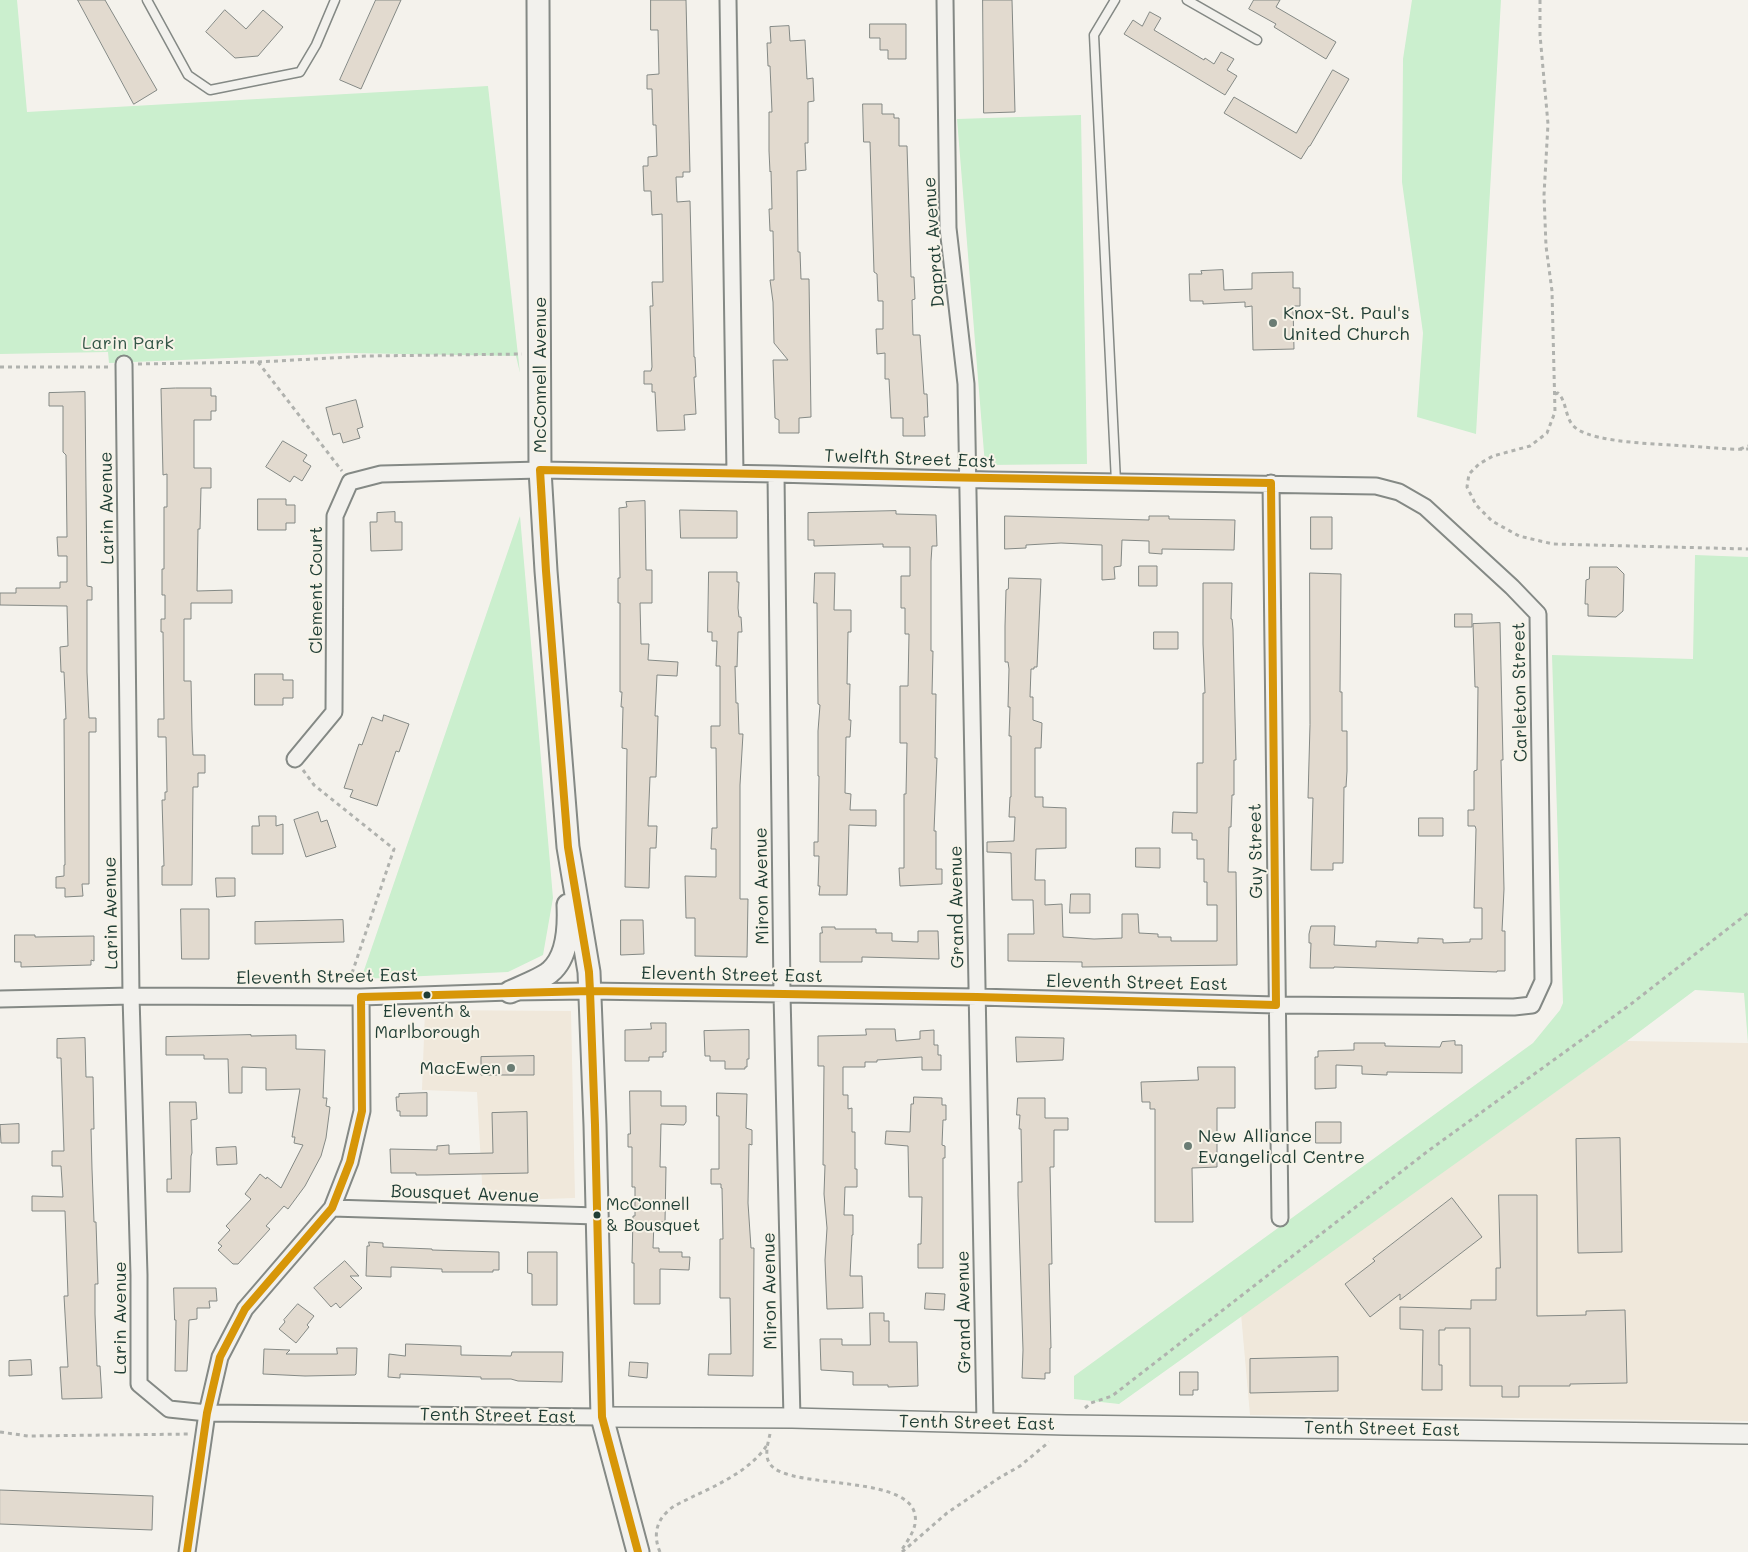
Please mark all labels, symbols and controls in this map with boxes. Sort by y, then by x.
street label: Daprat Avenue [919,176,949,308]
street label: McConnell Avenue [529,297,551,453]
place label: Knox-St. Paul's United Church [1283,302,1410,344]
marker: Knox-St. Paul's United Church [1267,317,1279,329]
park label: Larin Park [82,332,174,354]
street label: Twelfth Street East [824,445,996,473]
street label: Larin Avenue [95,451,119,565]
street label: Clement Court [305,526,327,654]
street label: Carleton Street [1508,622,1532,762]
street label: Guy Street [1244,803,1268,899]
street label: Miron Avenue [750,827,774,945]
street label: Grand Avenue [945,845,969,969]
street label: Larin Avenue [99,856,123,970]
street label: Eleventh Street East [641,963,823,987]
street label: Eleventh Street East [236,965,418,989]
street label: Eleventh Street East [1046,971,1228,995]
marker: Eleventh & Marlborough [422,990,432,1000]
place label: Eleventh & Marlborough [374,1002,480,1042]
place label: MacEwen [419,1057,501,1079]
marker: MacEwen [505,1062,517,1074]
place label: New Alliance Evangelical Centre [1198,1125,1365,1168]
marker: New Alliance Evangelical Centre [1182,1140,1194,1152]
street label: Bousquet Avenue [390,1181,540,1207]
place label: McConnell & Bousquet [606,1195,700,1235]
marker: McConnell & Bousquet [592,1210,602,1220]
street label: Miron Avenue [758,1232,782,1350]
street label: Grand Avenue [952,1250,976,1374]
street label: Larin Avenue [109,1261,131,1375]
street label: Tenth Street East [420,1404,576,1428]
street label: Tenth Street East [899,1411,1055,1435]
street label: Tenth Street East [1304,1417,1460,1441]

